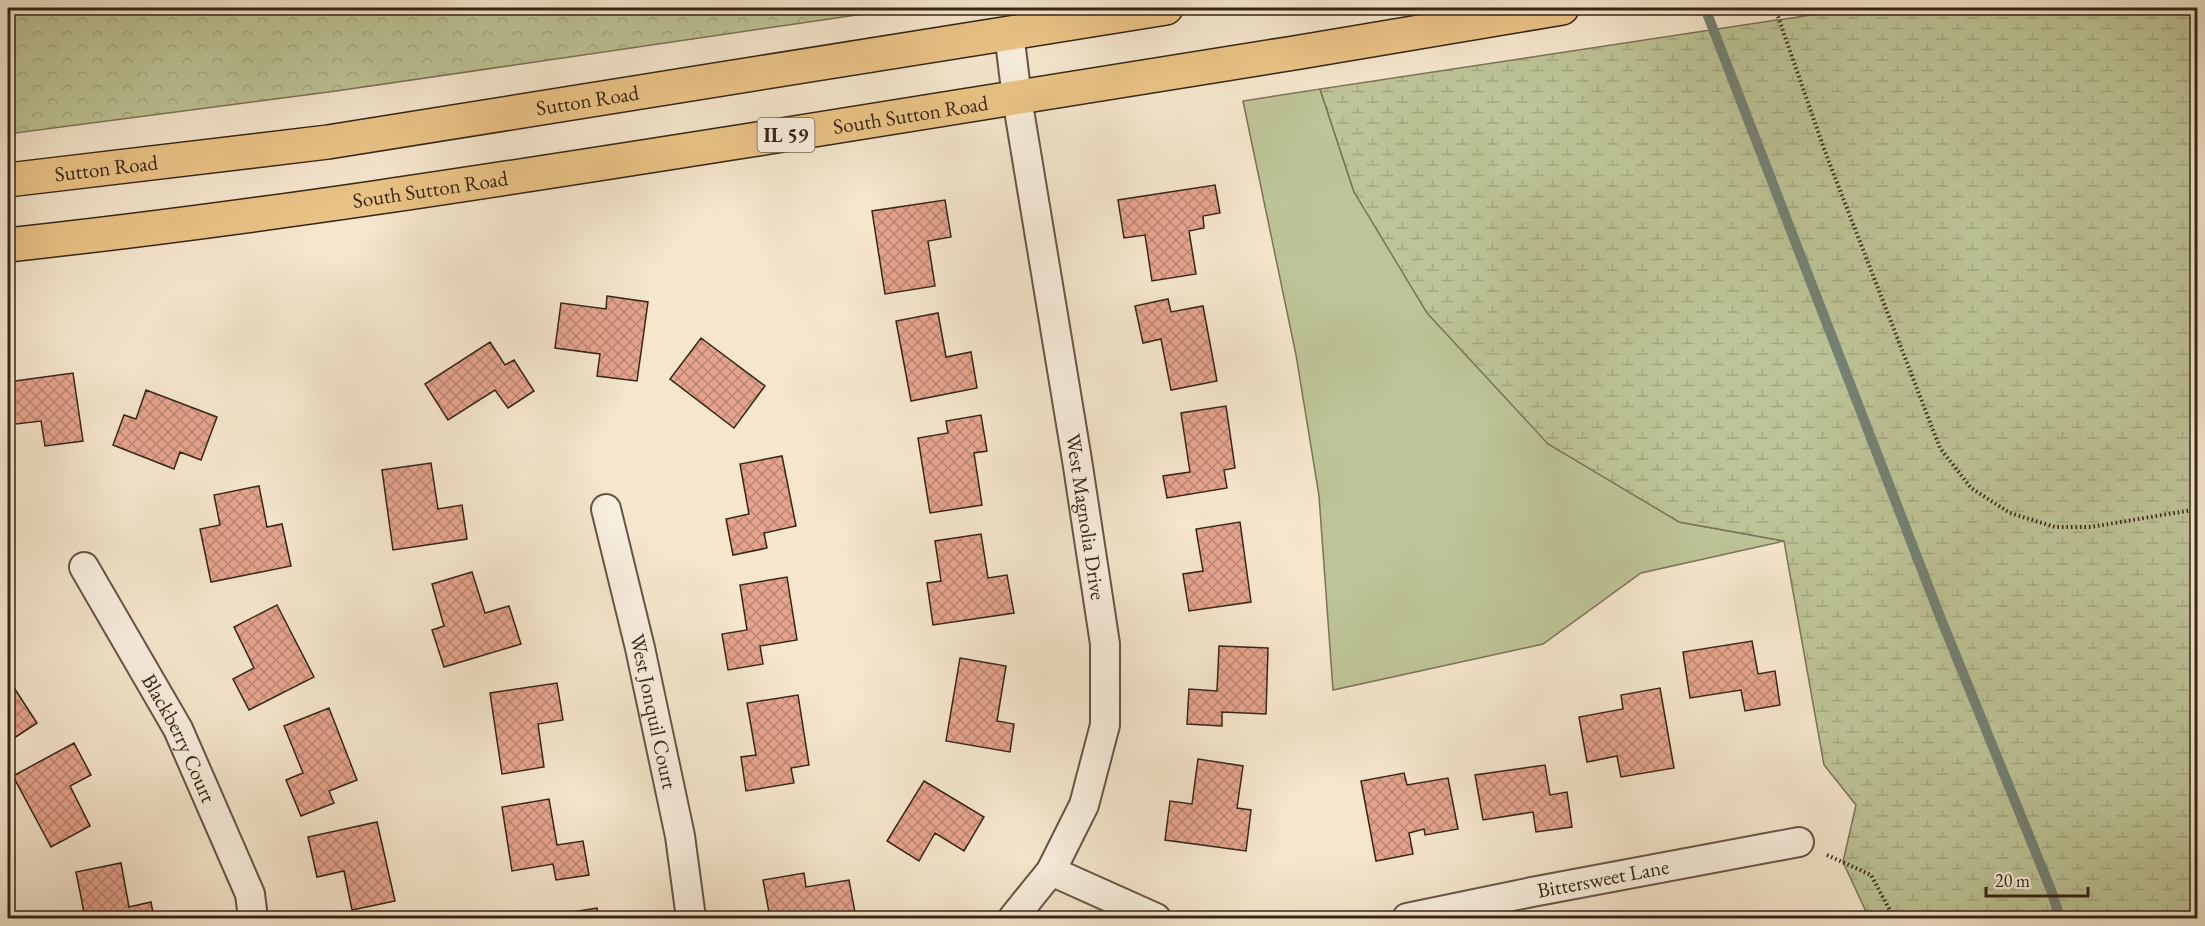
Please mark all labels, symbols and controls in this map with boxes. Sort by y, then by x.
street label: Sutton Road [534,78,641,122]
street label: South Sutton Road [831,89,990,140]
road number: IL 59 [758,118,814,152]
street label: Sutton Road [53,148,160,187]
street label: South Sutton Road [351,164,510,214]
street label: West Magnolia Drive [1060,432,1112,602]
street label: West Jonquil Court [624,631,684,792]
street label: Blackberry Court [136,669,223,807]
street label: Bittersweet Lane [1535,853,1671,904]
scale bar [1986,860,2088,898]
text: 20 m [1995,869,2030,892]

